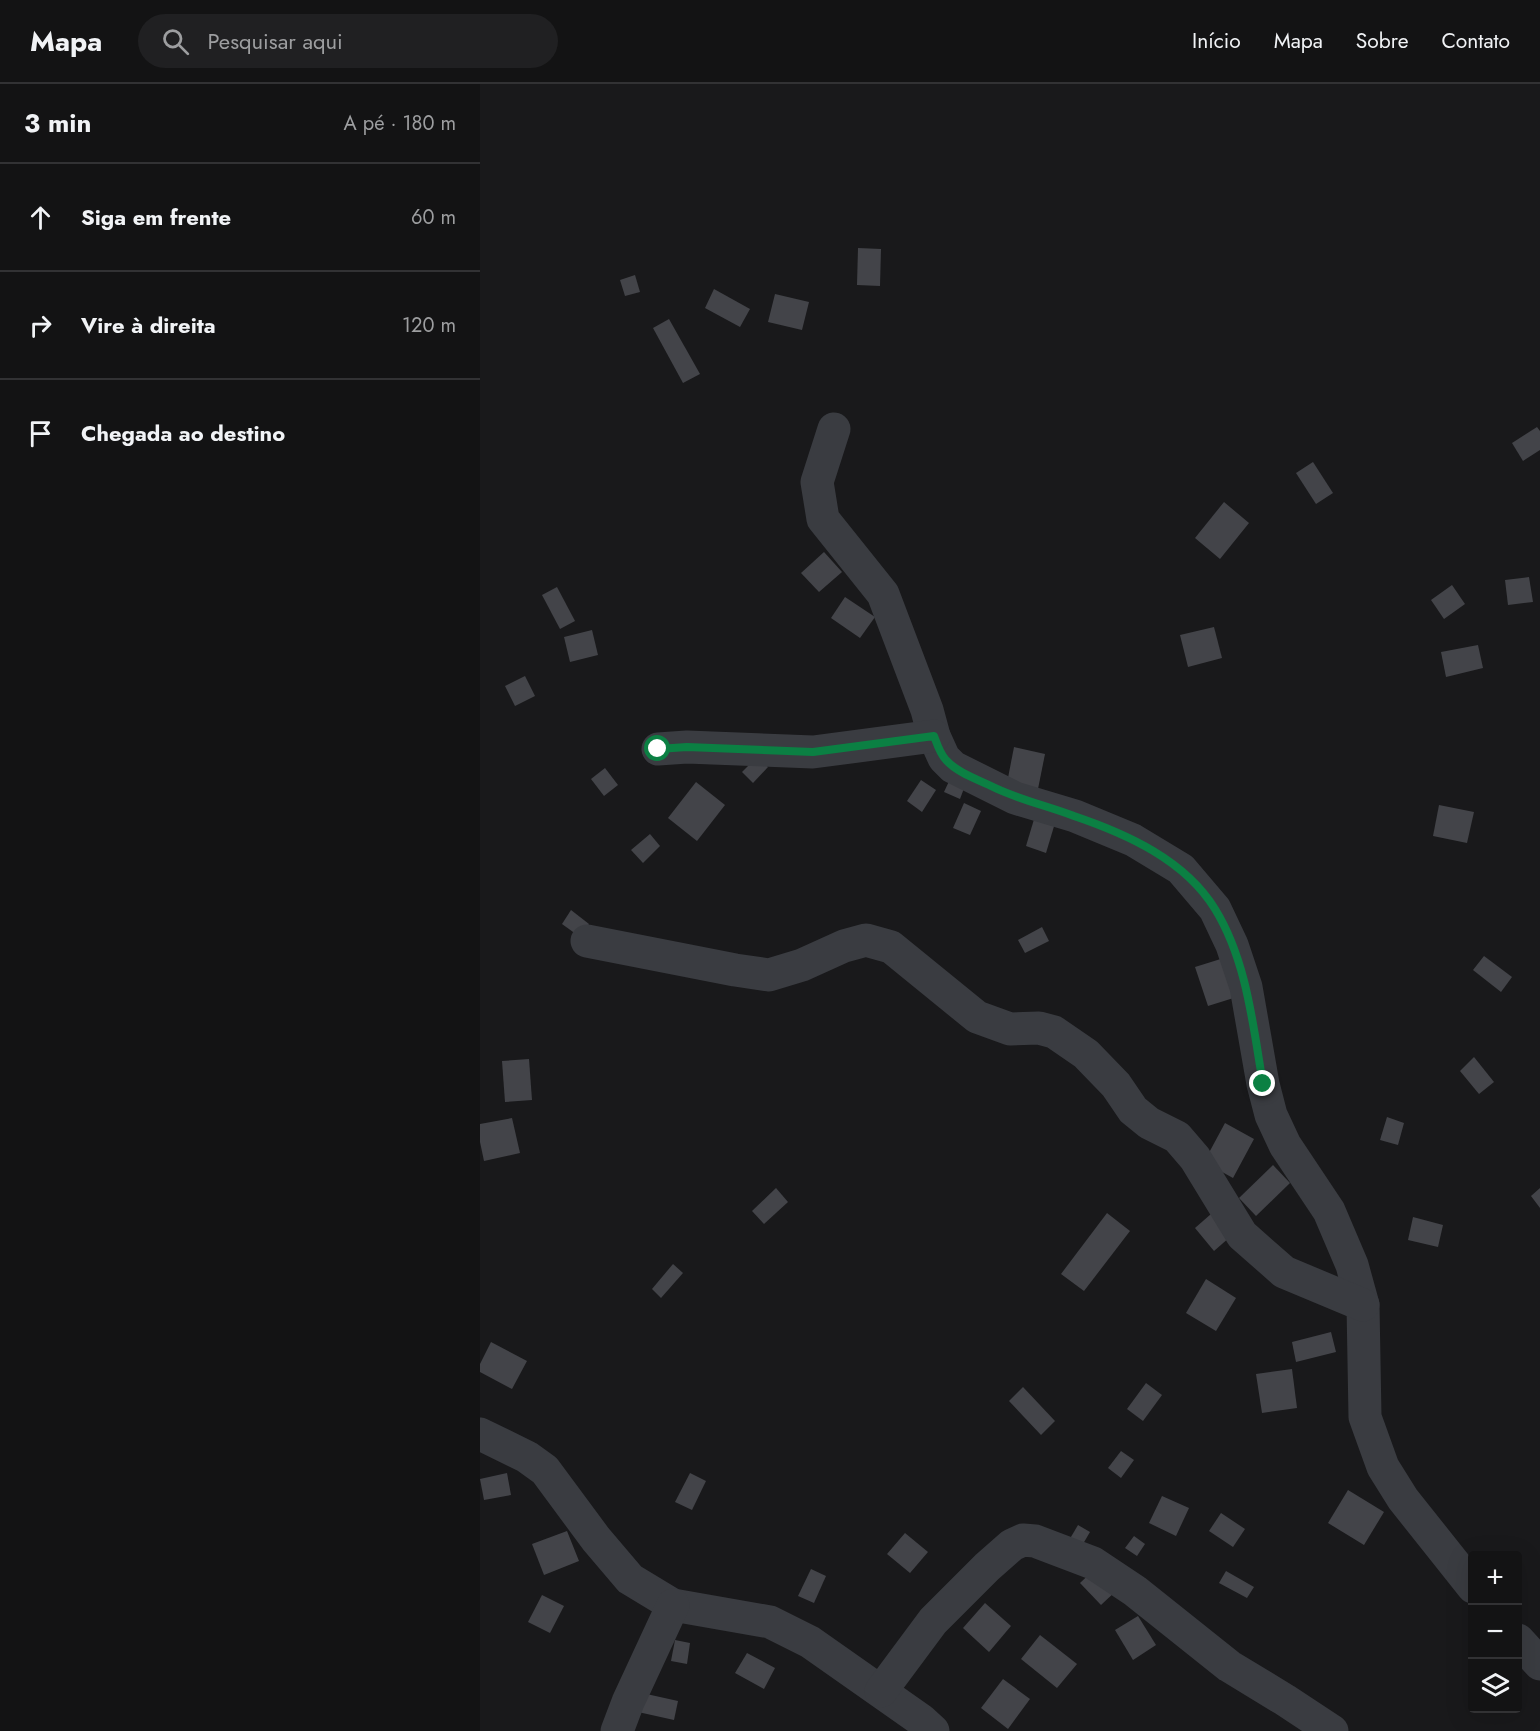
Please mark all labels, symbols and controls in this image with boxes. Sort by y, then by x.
search box [138,14,558,68]
text: Mapa [30,21,102,62]
icon: search [159,25,192,58]
text: Pesquisar aqui [207,25,343,57]
text: Início [1192,26,1241,56]
text: Mapa [1274,26,1323,56]
text: Sobre [1356,26,1408,56]
text: Contato [1441,26,1510,56]
text: 3 min [24,104,91,142]
text: A pé · 180 m [344,109,456,138]
icon: ahead [24,201,57,234]
text: Siga em frente [81,201,231,233]
text: 60 m [411,203,456,232]
icon: right [24,309,57,342]
text: Vire à direita [81,309,216,341]
text: 120 m [402,311,456,340]
icon: arrive [24,417,57,450]
text: Chegada ao destino [81,417,285,449]
route start [644,735,670,761]
route end [1249,1070,1275,1096]
map controls [1468,1551,1522,1713]
button: + [1468,1551,1522,1605]
button: − [1468,1605,1522,1659]
button: layers [1468,1659,1522,1713]

